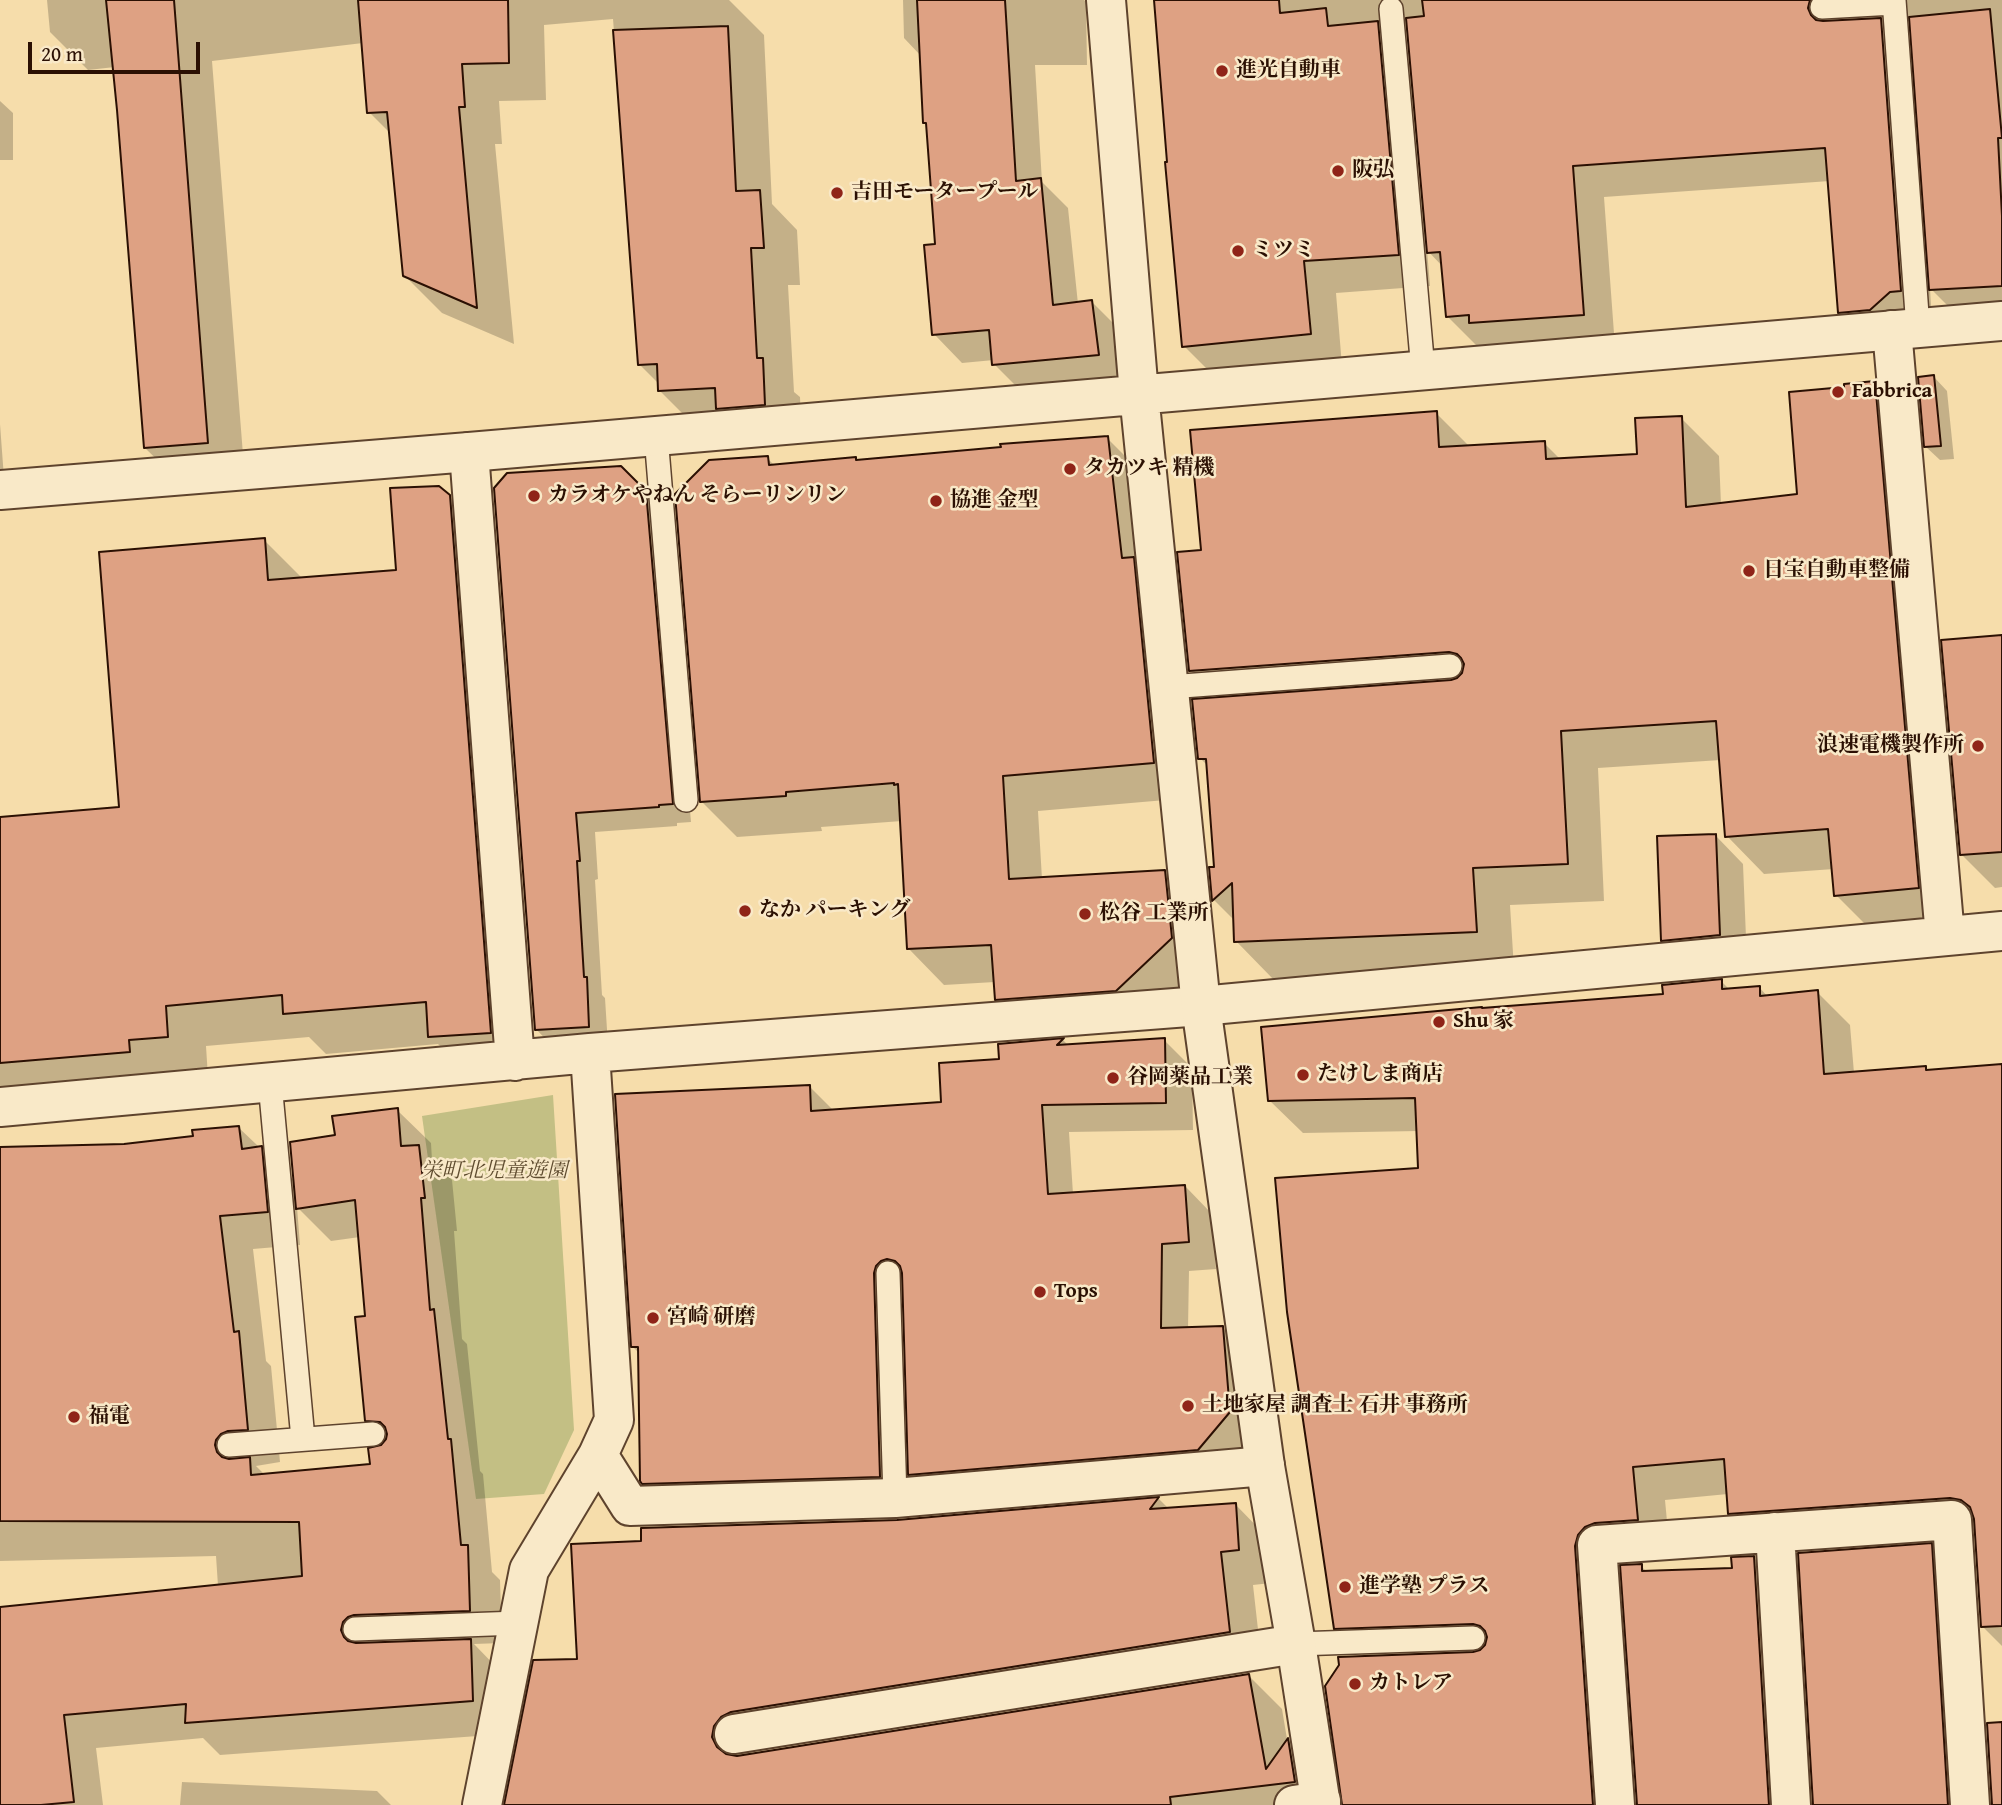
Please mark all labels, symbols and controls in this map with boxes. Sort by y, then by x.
scale bar [32,28,203,72]
text: 20 m [41,38,83,69]
place label: 進光自動車 [1236,58,1341,84]
marker: 進光自動車 [1214,63,1230,79]
place label: 阪弘 [1352,158,1394,184]
marker: 阪弘 [1330,163,1346,179]
place label: 吉田モータープール [851,180,1039,206]
marker: 吉田モータープール [829,185,845,201]
place label: ミツミ [1252,238,1315,264]
marker: ミツミ [1230,243,1246,259]
place label: Fabbrica [1852,379,1932,405]
marker: Fabbrica [1830,384,1846,400]
place label: タカツキ 精機 [1084,456,1215,482]
marker: タカツキ 精機 [1062,461,1078,477]
place label: カラオケやねん そらーリンリン [548,483,847,509]
marker: カラオケやねん そらーリンリン [526,488,542,504]
place label: 協進 金型 [950,488,1039,514]
marker: 協進 金型 [928,493,944,509]
place label: 日宝自動車整備 [1763,558,1910,584]
marker: 日宝自動車整備 [1741,563,1757,579]
place label: 浪速電機製作所 [1817,733,1964,759]
marker: 浪速電機製作所 [1970,738,1986,754]
place label: なか パーキング [759,898,911,924]
place label: 松谷 工業所 [1099,901,1209,927]
marker: なか パーキング [737,903,753,919]
marker: 松谷 工業所 [1077,906,1093,922]
place label: Shu 家 [1453,1009,1514,1035]
marker: Shu 家 [1431,1014,1447,1030]
place label: たけしま商店 [1317,1062,1443,1088]
place label: 谷岡薬品工業 [1127,1065,1253,1091]
marker: たけしま商店 [1295,1067,1311,1083]
marker: 谷岡薬品工業 [1105,1070,1121,1086]
park label: 栄町北児童遊園 [421,1159,567,1185]
place label: Tops [1054,1279,1098,1305]
marker: Tops [1032,1284,1048,1300]
place label: 宮崎 研磨 [667,1305,756,1331]
marker: 宮崎 研磨 [645,1310,661,1326]
place label: 土地家屋 調査士 石井 事務所 [1202,1393,1468,1419]
marker: 土地家屋 調査士 石井 事務所 [1180,1398,1196,1414]
place label: 福電 [88,1404,130,1430]
marker: 福電 [66,1409,82,1425]
place label: 進学塾 プラス [1359,1574,1490,1600]
marker: 進学塾 プラス [1337,1579,1353,1595]
place label: カトレア [1369,1671,1453,1697]
marker: カトレア [1347,1676,1363,1692]

